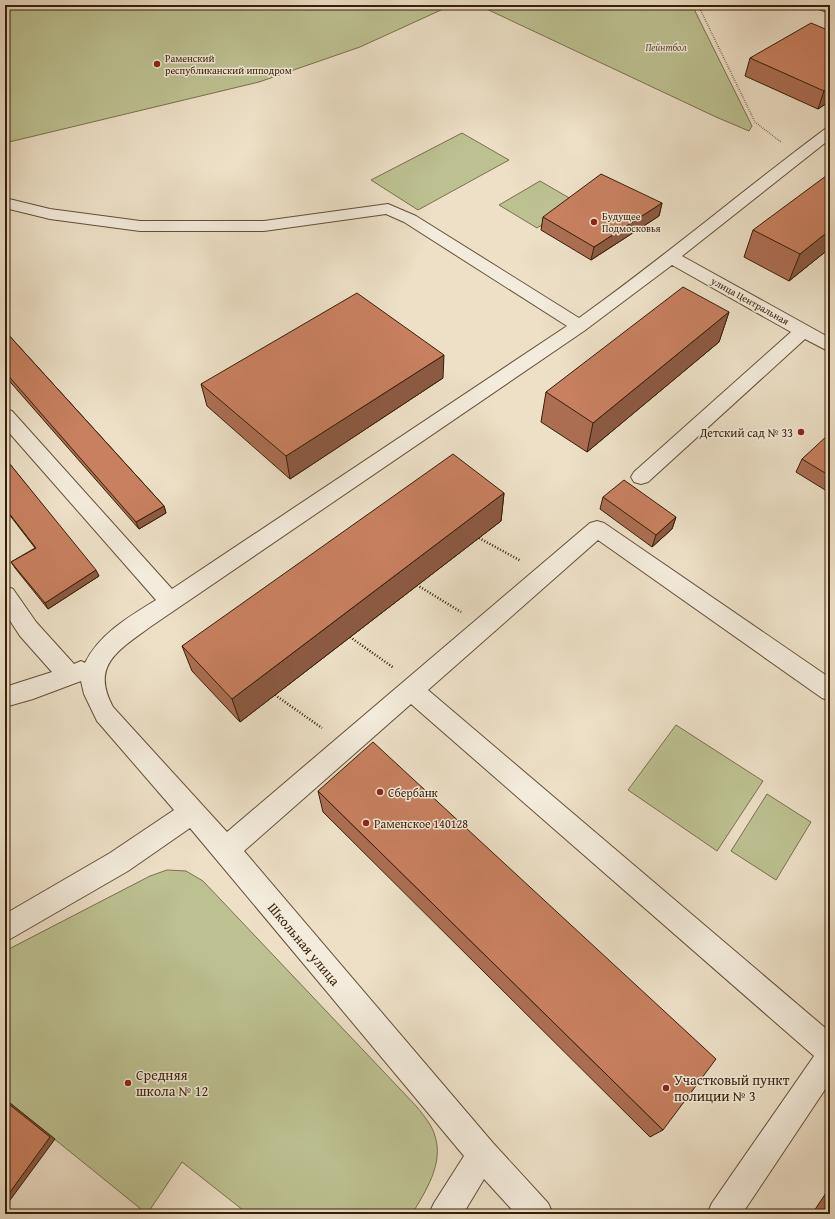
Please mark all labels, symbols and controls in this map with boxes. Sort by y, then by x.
park label: Пейнтбол [645,40,687,55]
place label: Раменский республиканский ипподром [165,51,292,78]
marker: Раменский республиканский ипподром [152,59,162,69]
place label: Будущее Подмосковья [602,209,661,236]
marker: Будущее Подмосковья [589,217,599,227]
street label: улица Центральная [707,273,792,329]
place label: Детский сад № 33 [699,424,793,441]
marker: Детский сад № 33 [796,427,806,437]
place label: Сбербанк [388,784,439,801]
marker: Сбербанк [375,787,385,797]
place label: Раменское 140128 [374,815,468,832]
marker: Раменское 140128 [361,818,371,828]
street label: Школьная улица [263,898,345,990]
place label: Средняя школа № 12 [136,1065,208,1101]
place label: Участковый пункт полиции № 3 [674,1070,790,1106]
marker: Средняя школа № 12 [123,1078,133,1088]
marker: Участковый пункт полиции № 3 [661,1083,671,1093]

